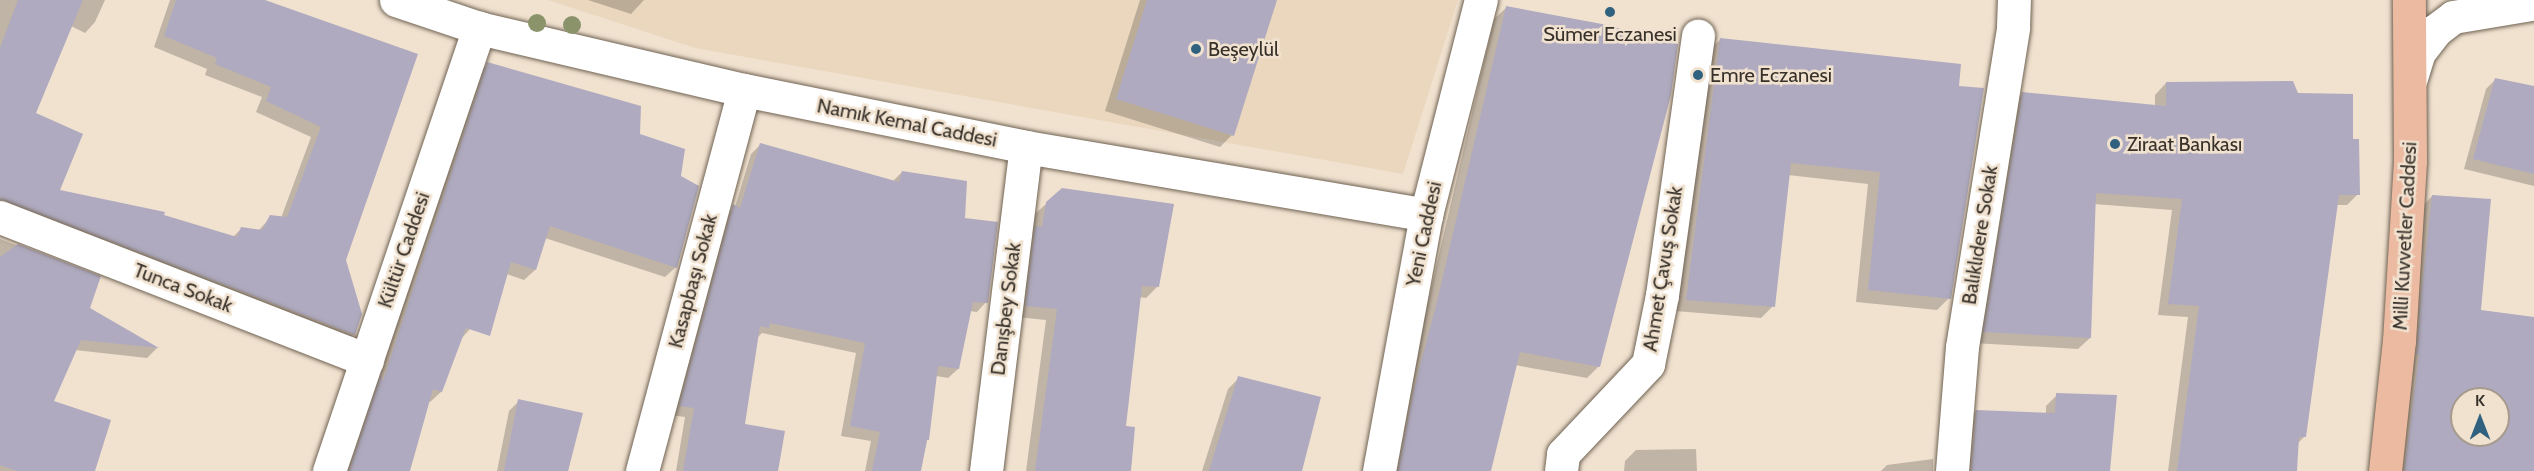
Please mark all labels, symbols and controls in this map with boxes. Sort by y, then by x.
marker: Sümer Eczanesi [1603,5,1617,19]
place label: Sümer Eczanesi [1543,22,1677,46]
place label: Beşeylül [1208,37,1279,61]
marker: Beşeylül [1189,42,1203,56]
place label: Emre Eczanesi [1710,63,1832,87]
marker: Emre Eczanesi [1691,68,1705,82]
street label: Namık Kemal Caddesi [815,94,999,152]
place label: Ziraat Bankası [2127,132,2242,156]
marker: Ziraat Bankası [2108,137,2122,151]
street label: Milli Kuvvetler Caddesi [2388,141,2422,331]
street label: Balıklıdere Sokak [1957,164,2003,306]
street label: Yeni Caddesi [1401,179,1447,289]
street label: Ahmet Çavuş Sokak [1638,185,1688,353]
street label: Kültür Caddesi [373,189,435,311]
street label: Kasapbaşı Sokak [664,211,722,351]
street label: Danışbey Sokak [986,241,1026,377]
street label: Tunca Sokak [130,258,236,318]
north arrow [2450,387,2510,447]
text: K [2475,391,2485,410]

